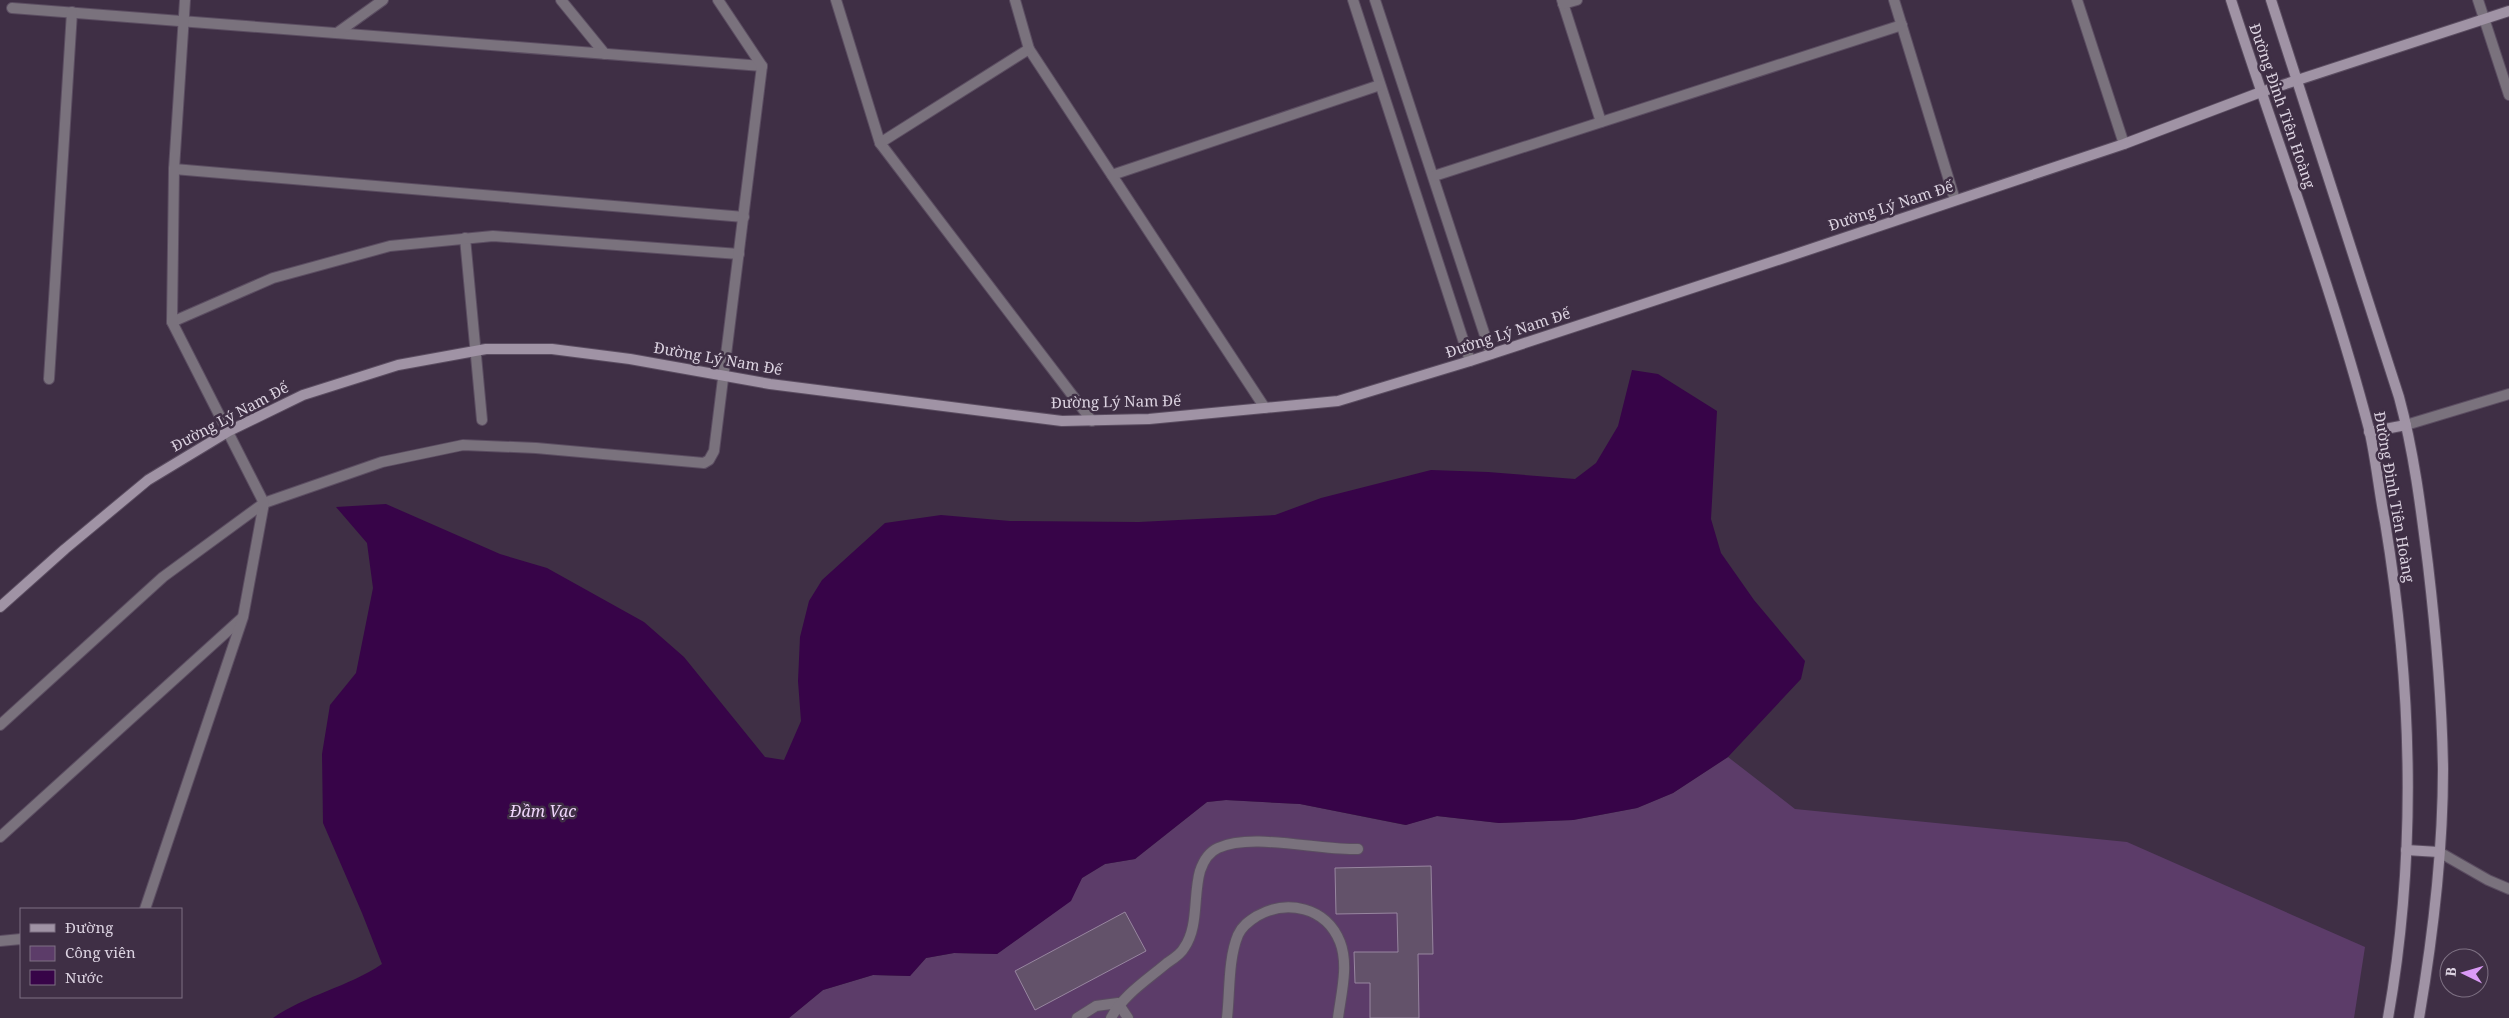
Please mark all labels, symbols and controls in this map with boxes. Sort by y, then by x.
street label: Đường Đinh Tiên Hoàng [2245,21,2321,191]
street label: Đường Lý Nam Đế [1826,175,1957,235]
street label: Đường Lý Nam Đế [1443,302,1574,362]
street label: Đường Lý Nam Đế [652,337,785,379]
street label: Đường Lý Nam Đế [167,376,293,456]
street label: Đường Lý Nam Đế [1051,390,1182,412]
street label: Đường Đinh Tiên Hoàng [2370,410,2420,584]
water label: Đầm Vạc [509,800,576,822]
legend [20,908,182,998]
text: Đường [65,917,113,937]
text: Công viên [65,942,136,962]
north arrow [2439,948,2489,998]
text: B [2441,966,2460,977]
text: Nước [65,967,103,987]

